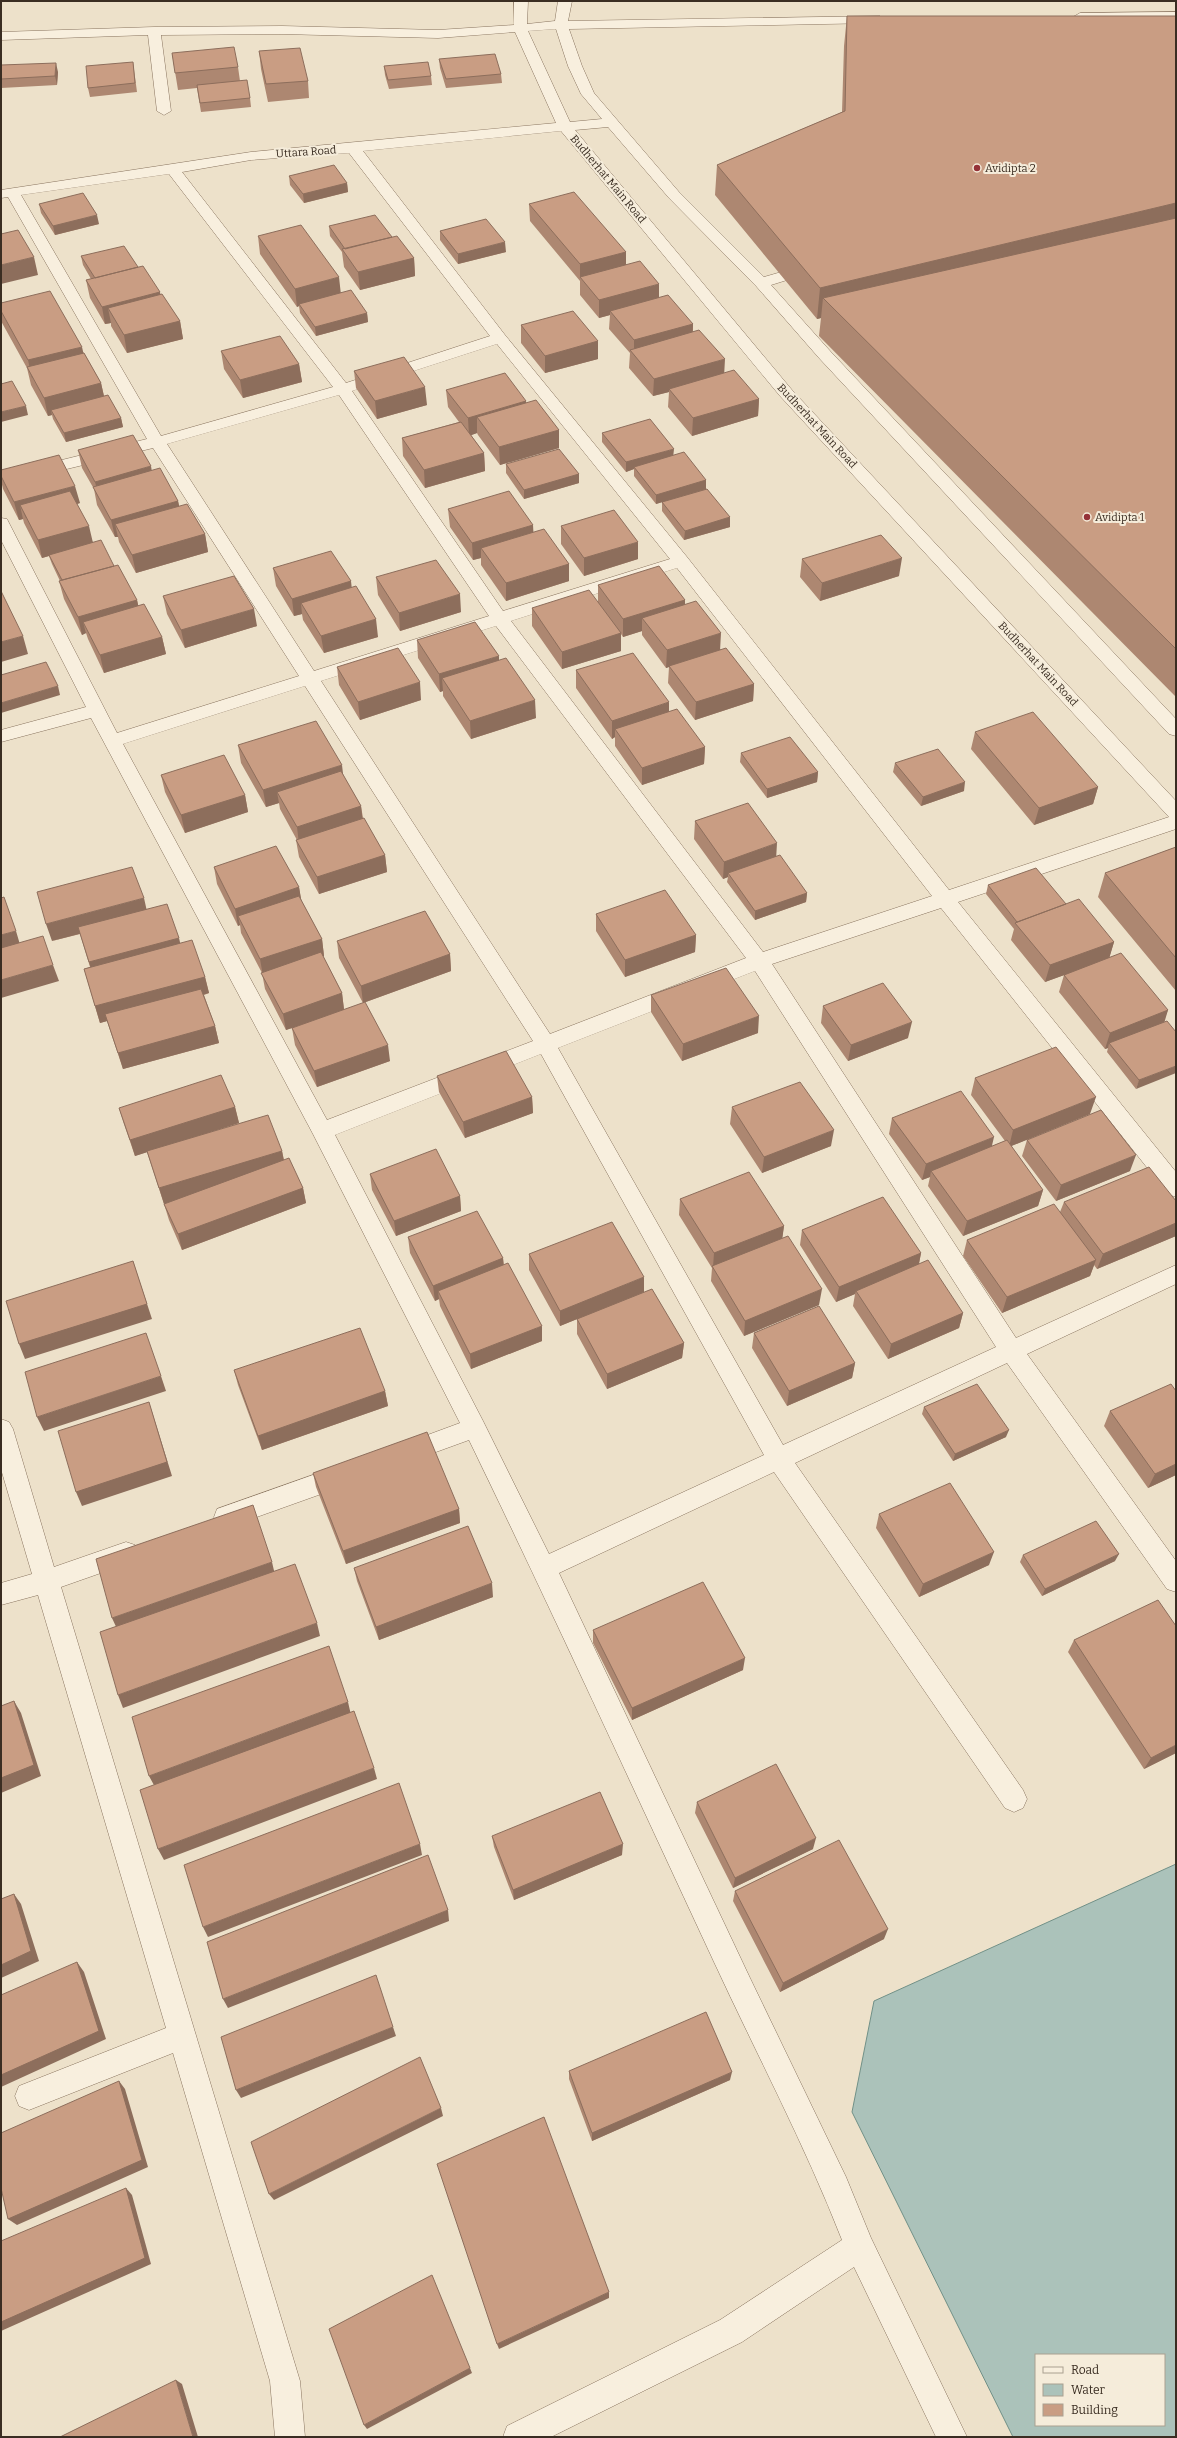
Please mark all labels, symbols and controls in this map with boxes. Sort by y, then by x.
street label: Budherhat Main Road [567,132,649,226]
street label: Uttara Road [275,143,337,161]
place label: Avidipta 2 [985,162,1036,175]
marker: Avidipta 2 [972,163,982,173]
street label: Budherhat Main Road [774,381,860,471]
place label: Avidipta 1 [1095,511,1145,524]
marker: Avidipta 1 [1082,512,1092,522]
street label: Budherhat Main Road [995,619,1081,709]
legend [1035,2354,1165,2426]
text: Road [1071,2363,1099,2377]
text: Water [1071,2383,1106,2397]
text: Building [1071,2403,1118,2417]

